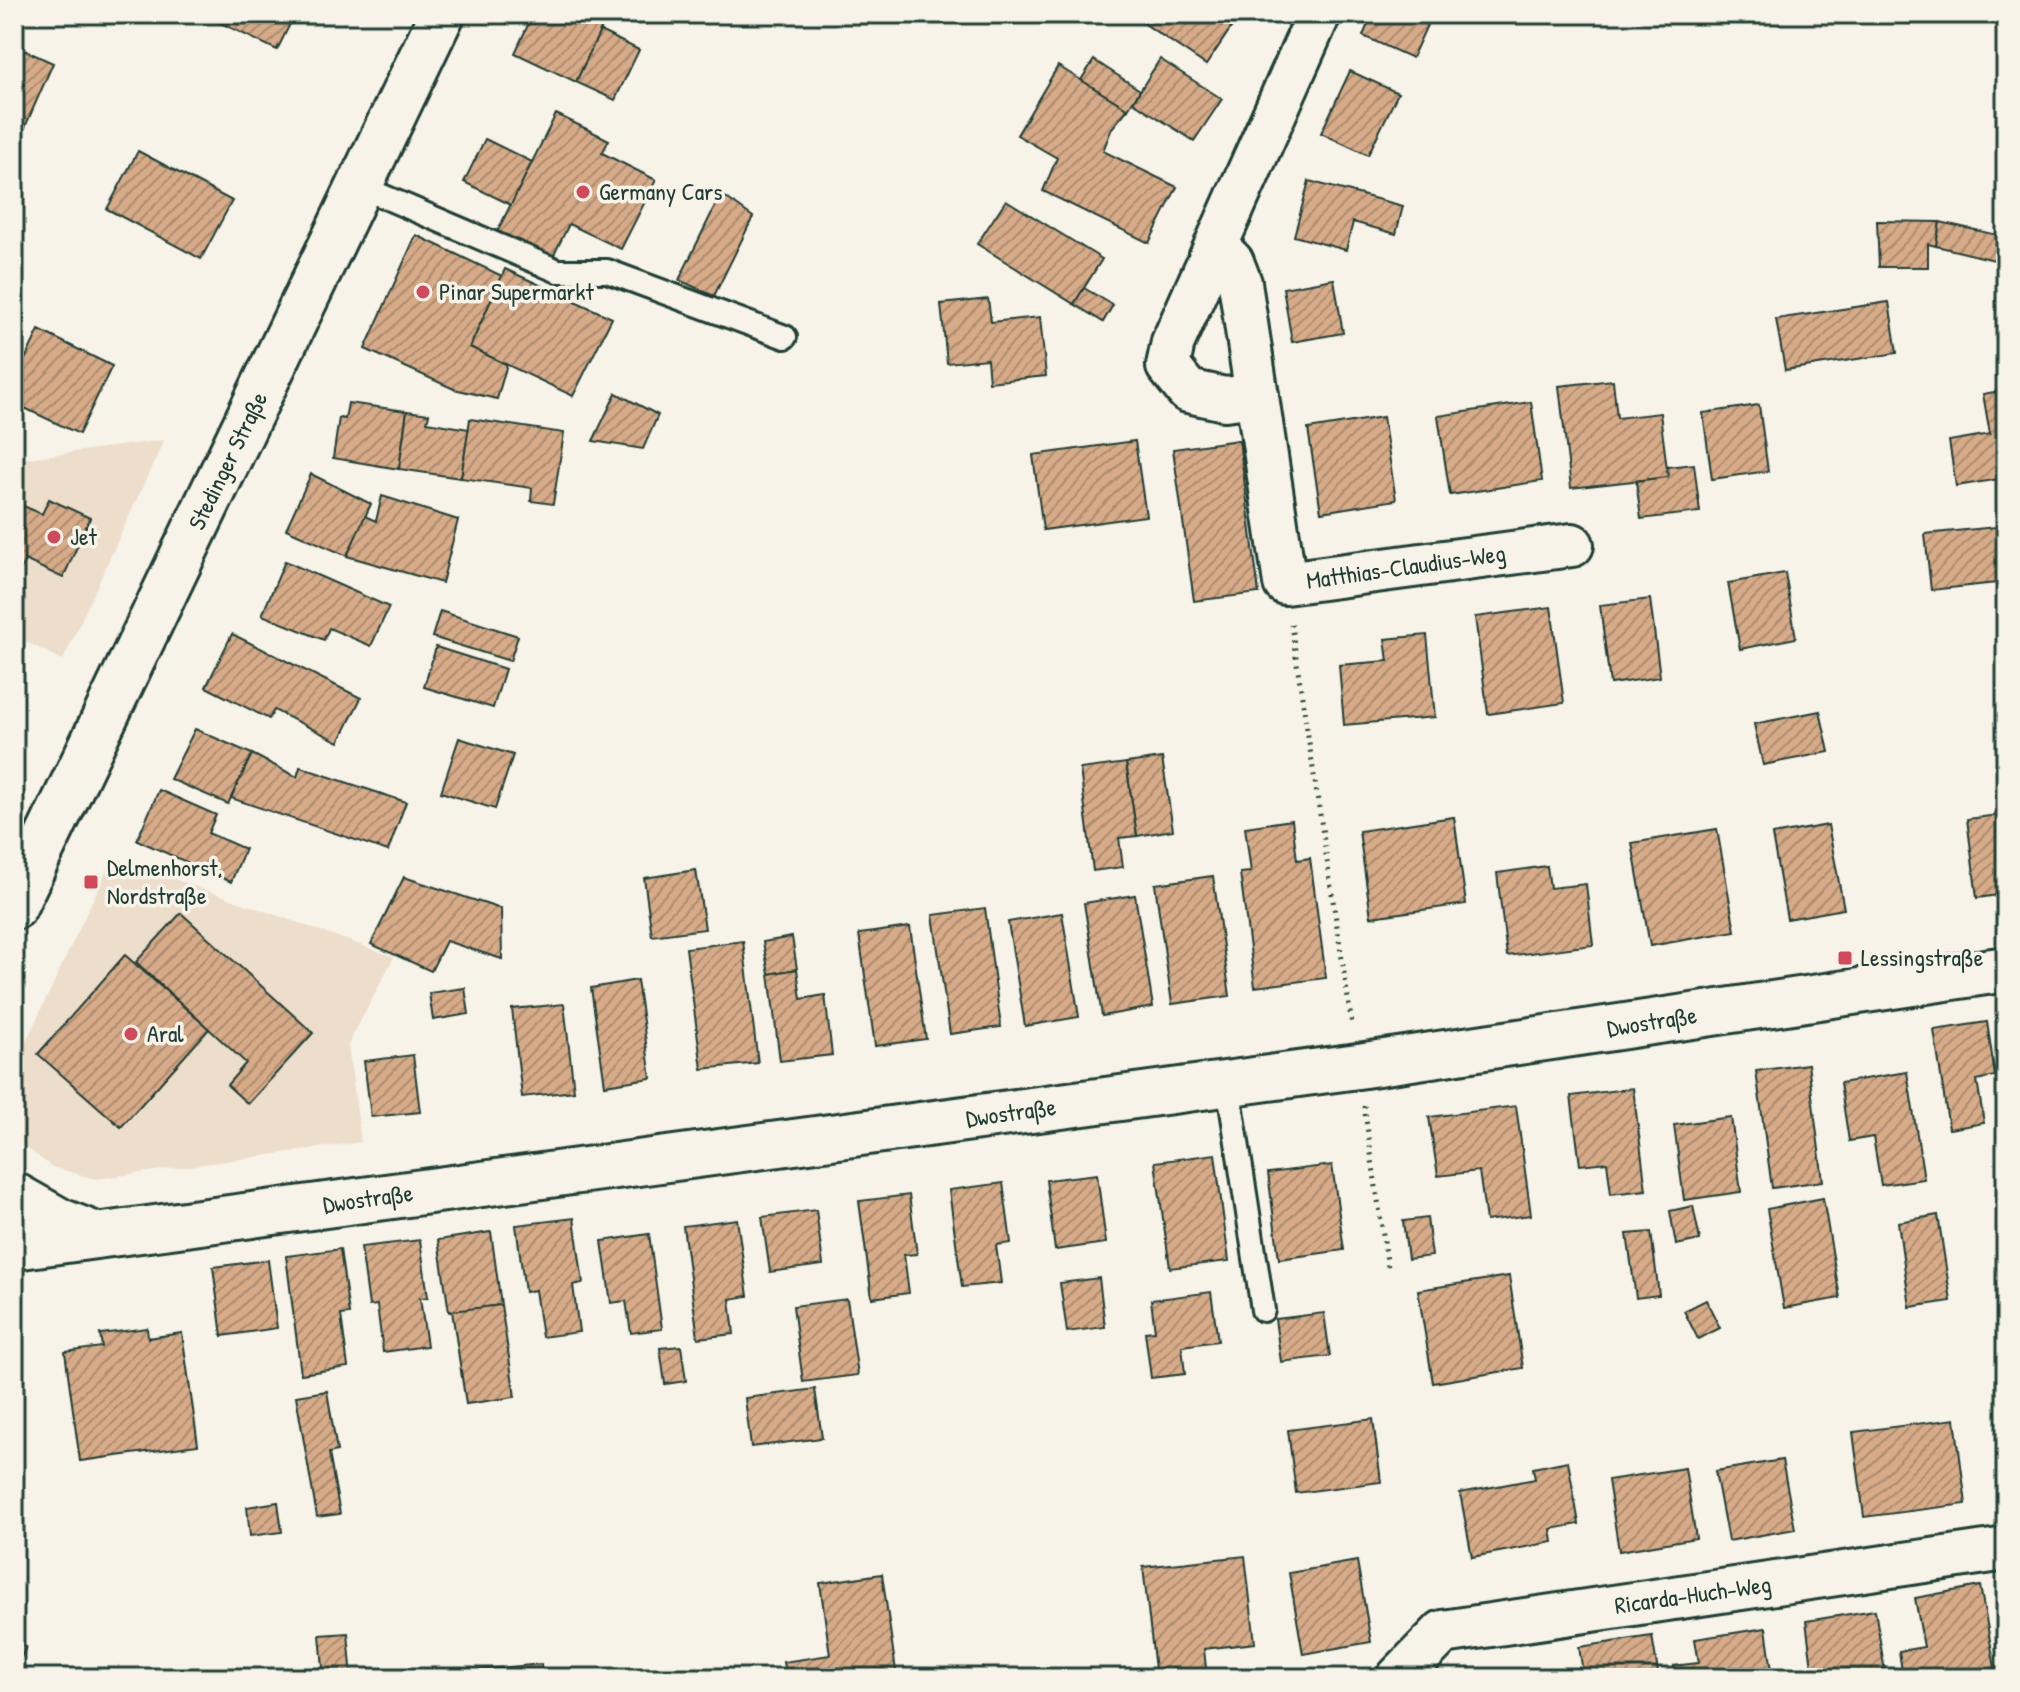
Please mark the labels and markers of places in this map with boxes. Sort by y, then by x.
place label: Germany Cars [599,175,723,207]
marker: Germany Cars [574,183,592,201]
place label: Pinar Supermarkt [439,275,595,307]
marker: Pinar Supermarkt [414,283,432,301]
place label: Jet [70,520,97,552]
marker: Jet [45,528,63,546]
place label: Delmenhorst, Nordstraße [107,851,222,911]
marker: Delmenhorst, Nordstraße [82,873,100,891]
place label: Lessingstraße [1861,941,1984,973]
marker: Lessingstraße [1836,949,1854,967]
place label: Aral [147,1017,184,1049]
marker: Aral [122,1025,140,1043]

